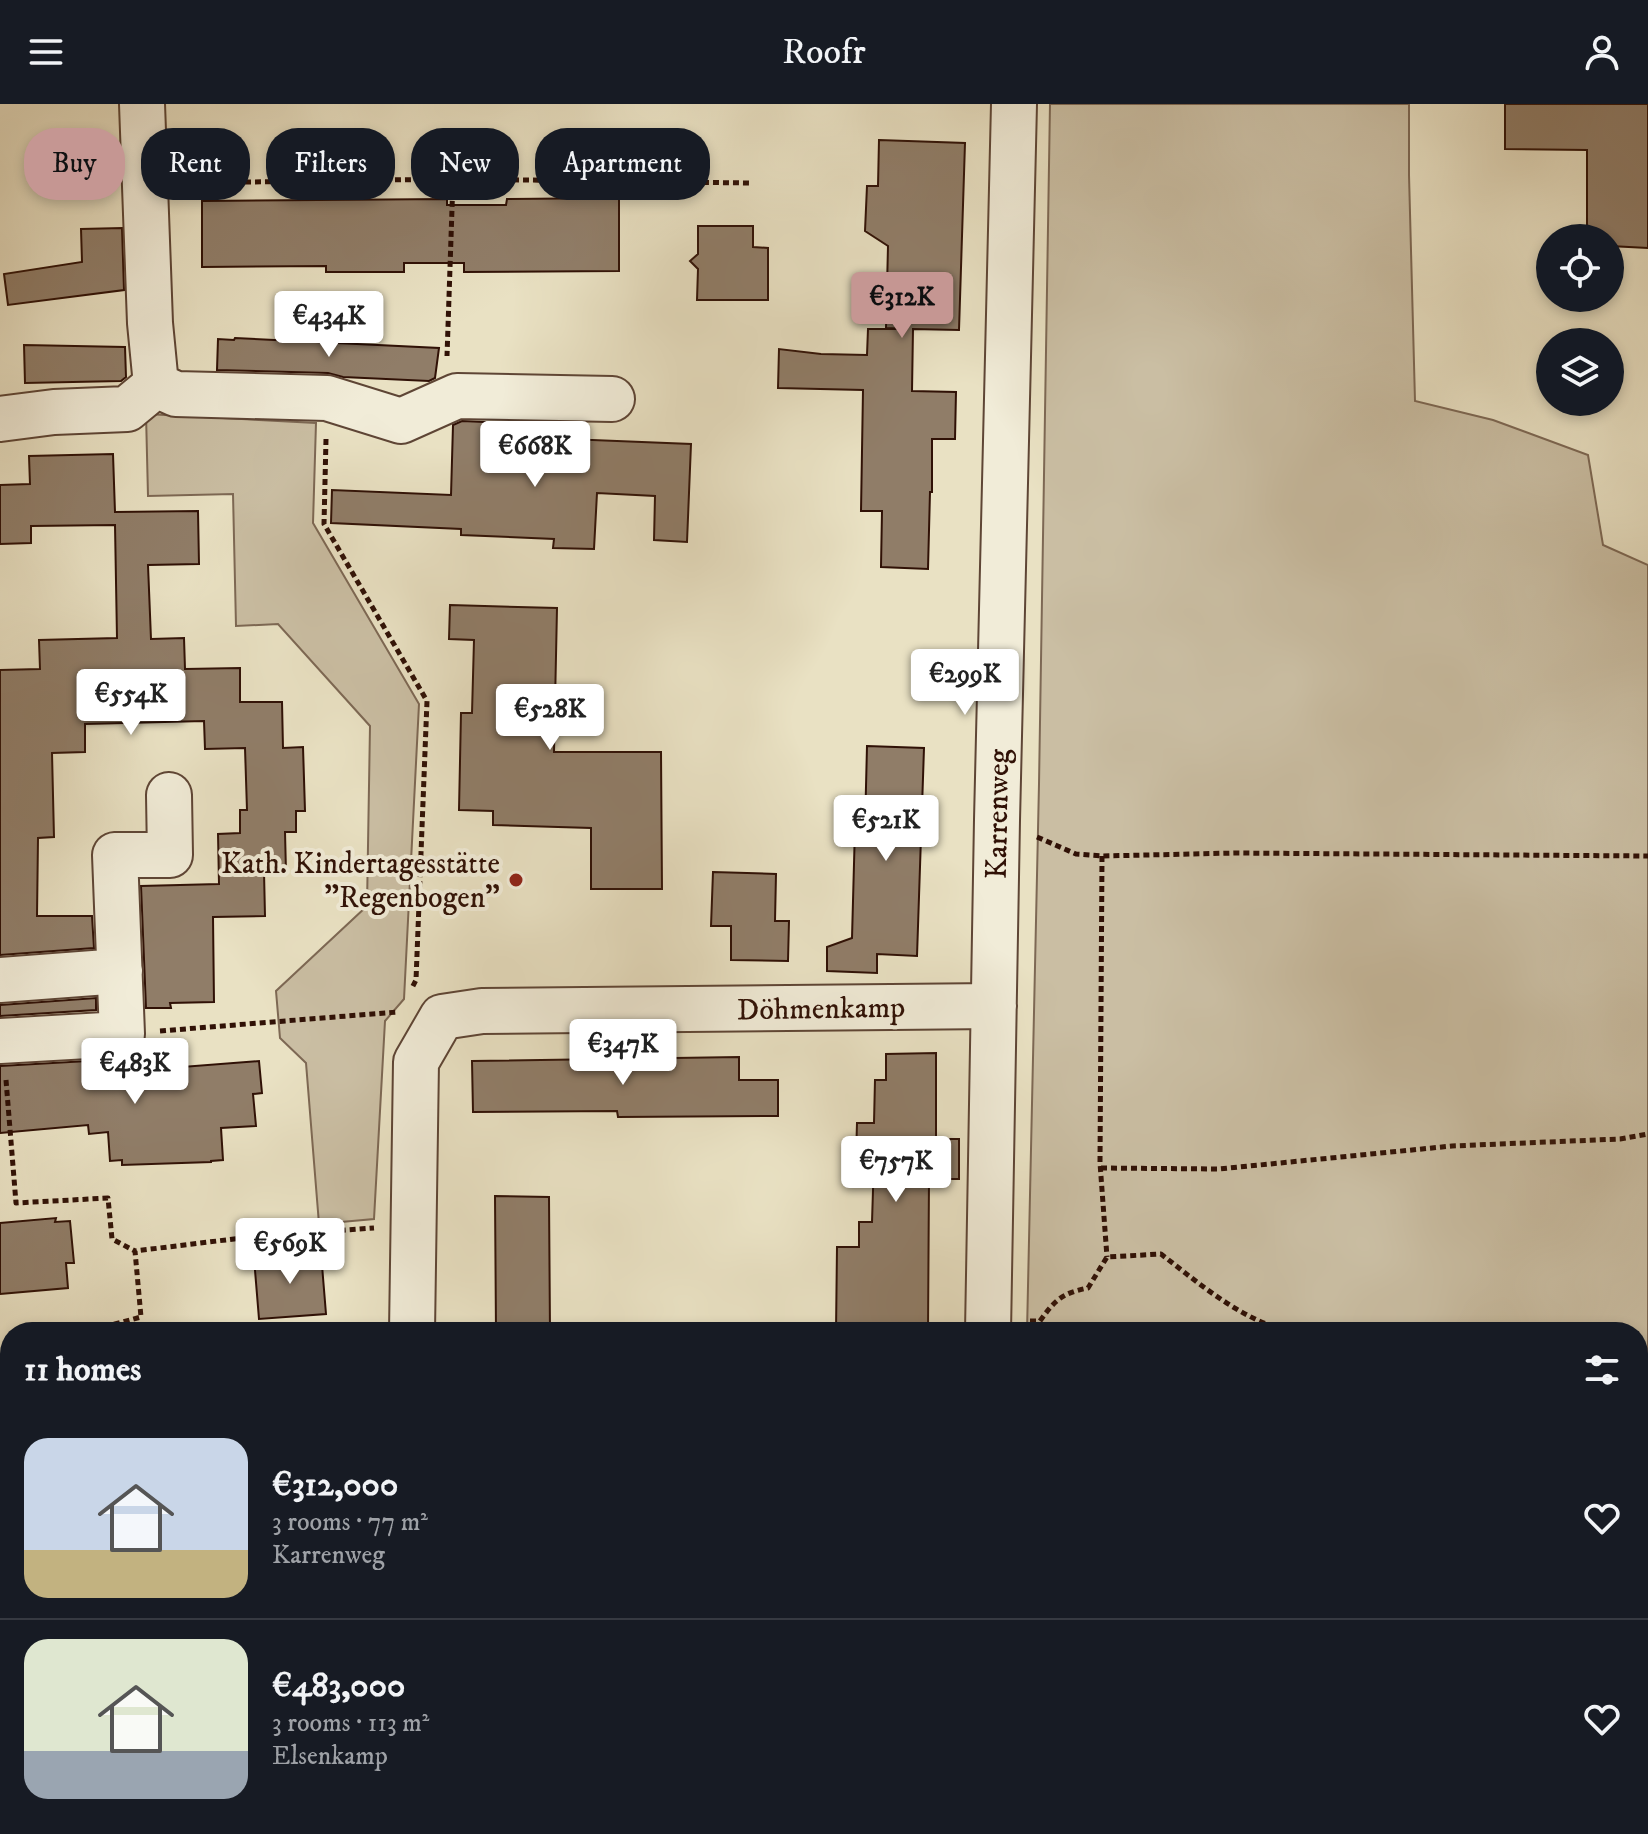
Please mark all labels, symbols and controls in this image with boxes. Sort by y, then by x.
icon: menu [24,30,68,74]
text: Roofr [782,30,866,75]
icon: person [1580,30,1624,74]
chip: Buy [24,128,125,200]
chip: Rent [141,128,250,200]
chip: Filters [266,128,395,200]
chip: New [411,128,519,200]
chip: Apartment [535,128,710,200]
map controls [1536,224,1624,416]
button: locate [1536,224,1624,312]
pin: €312K [846,272,958,340]
text: €312K [869,281,935,314]
pin: €434K [273,291,385,359]
text: €434K [292,300,366,333]
button: layers [1536,328,1624,416]
pin: €668K [479,421,591,489]
text: €668K [498,430,572,463]
pin: €299K [909,649,1021,717]
text: €299K [929,658,1001,691]
pin: €554K [75,669,187,737]
text: €554K [95,678,167,711]
pin: €528K [494,684,606,752]
text: €528K [514,693,586,726]
street label: Karrenweg [979,748,1018,879]
pin: €521K [830,795,942,863]
text: €521K [852,804,920,837]
place label: Kath. Kindertagesstätte "Regenbogen" [221,846,500,917]
marker: Kath. Kindertagesstätte "Regenbogen" [507,871,525,889]
street label: Döhmenkamp [737,990,905,1029]
pin: €347K [567,1019,679,1087]
text: €347K [587,1028,659,1061]
pin: €483K [79,1038,191,1106]
text: €483K [99,1047,171,1080]
pin: €757K [840,1136,952,1204]
text: €757K [859,1145,933,1178]
pin: €569K [234,1218,346,1286]
text: €569K [254,1227,326,1260]
icon: filters [1580,1348,1624,1392]
text: 11 homes [24,1349,141,1391]
text: €312,000 [272,1464,398,1506]
icon: home [88,1470,184,1566]
icon: heart [1580,1496,1624,1540]
text: 3 rooms · 77 m² [272,1506,428,1539]
text: Karrenweg [272,1539,385,1572]
text: €483,000 [272,1665,405,1707]
icon: home [88,1671,184,1767]
icon: heart [1580,1697,1624,1741]
text: 3 rooms · 113 m² [272,1707,429,1740]
text: Elsenkamp [272,1740,388,1773]

